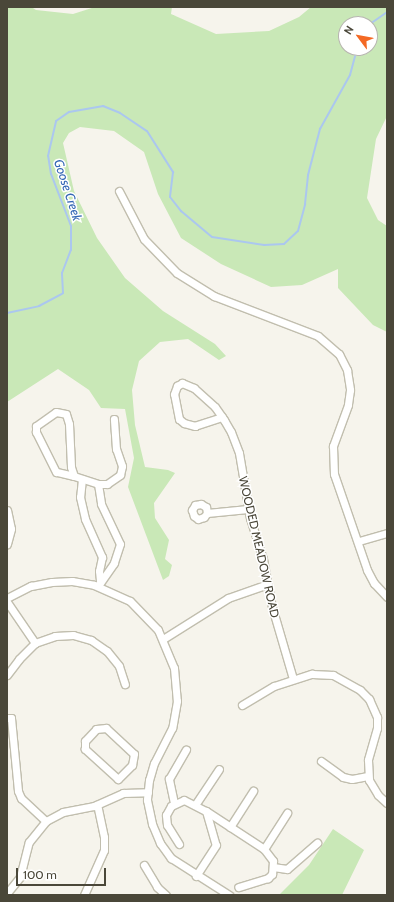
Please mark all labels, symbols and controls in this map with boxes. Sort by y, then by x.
north arrow [338,16,378,56]
text: N [341,23,357,37]
water label: Goose Creek [51,157,85,223]
street label: WOODED MEADOW ROAD [236,475,282,619]
scale bar [18,860,108,886]
text: 100 m [23,867,57,882]

